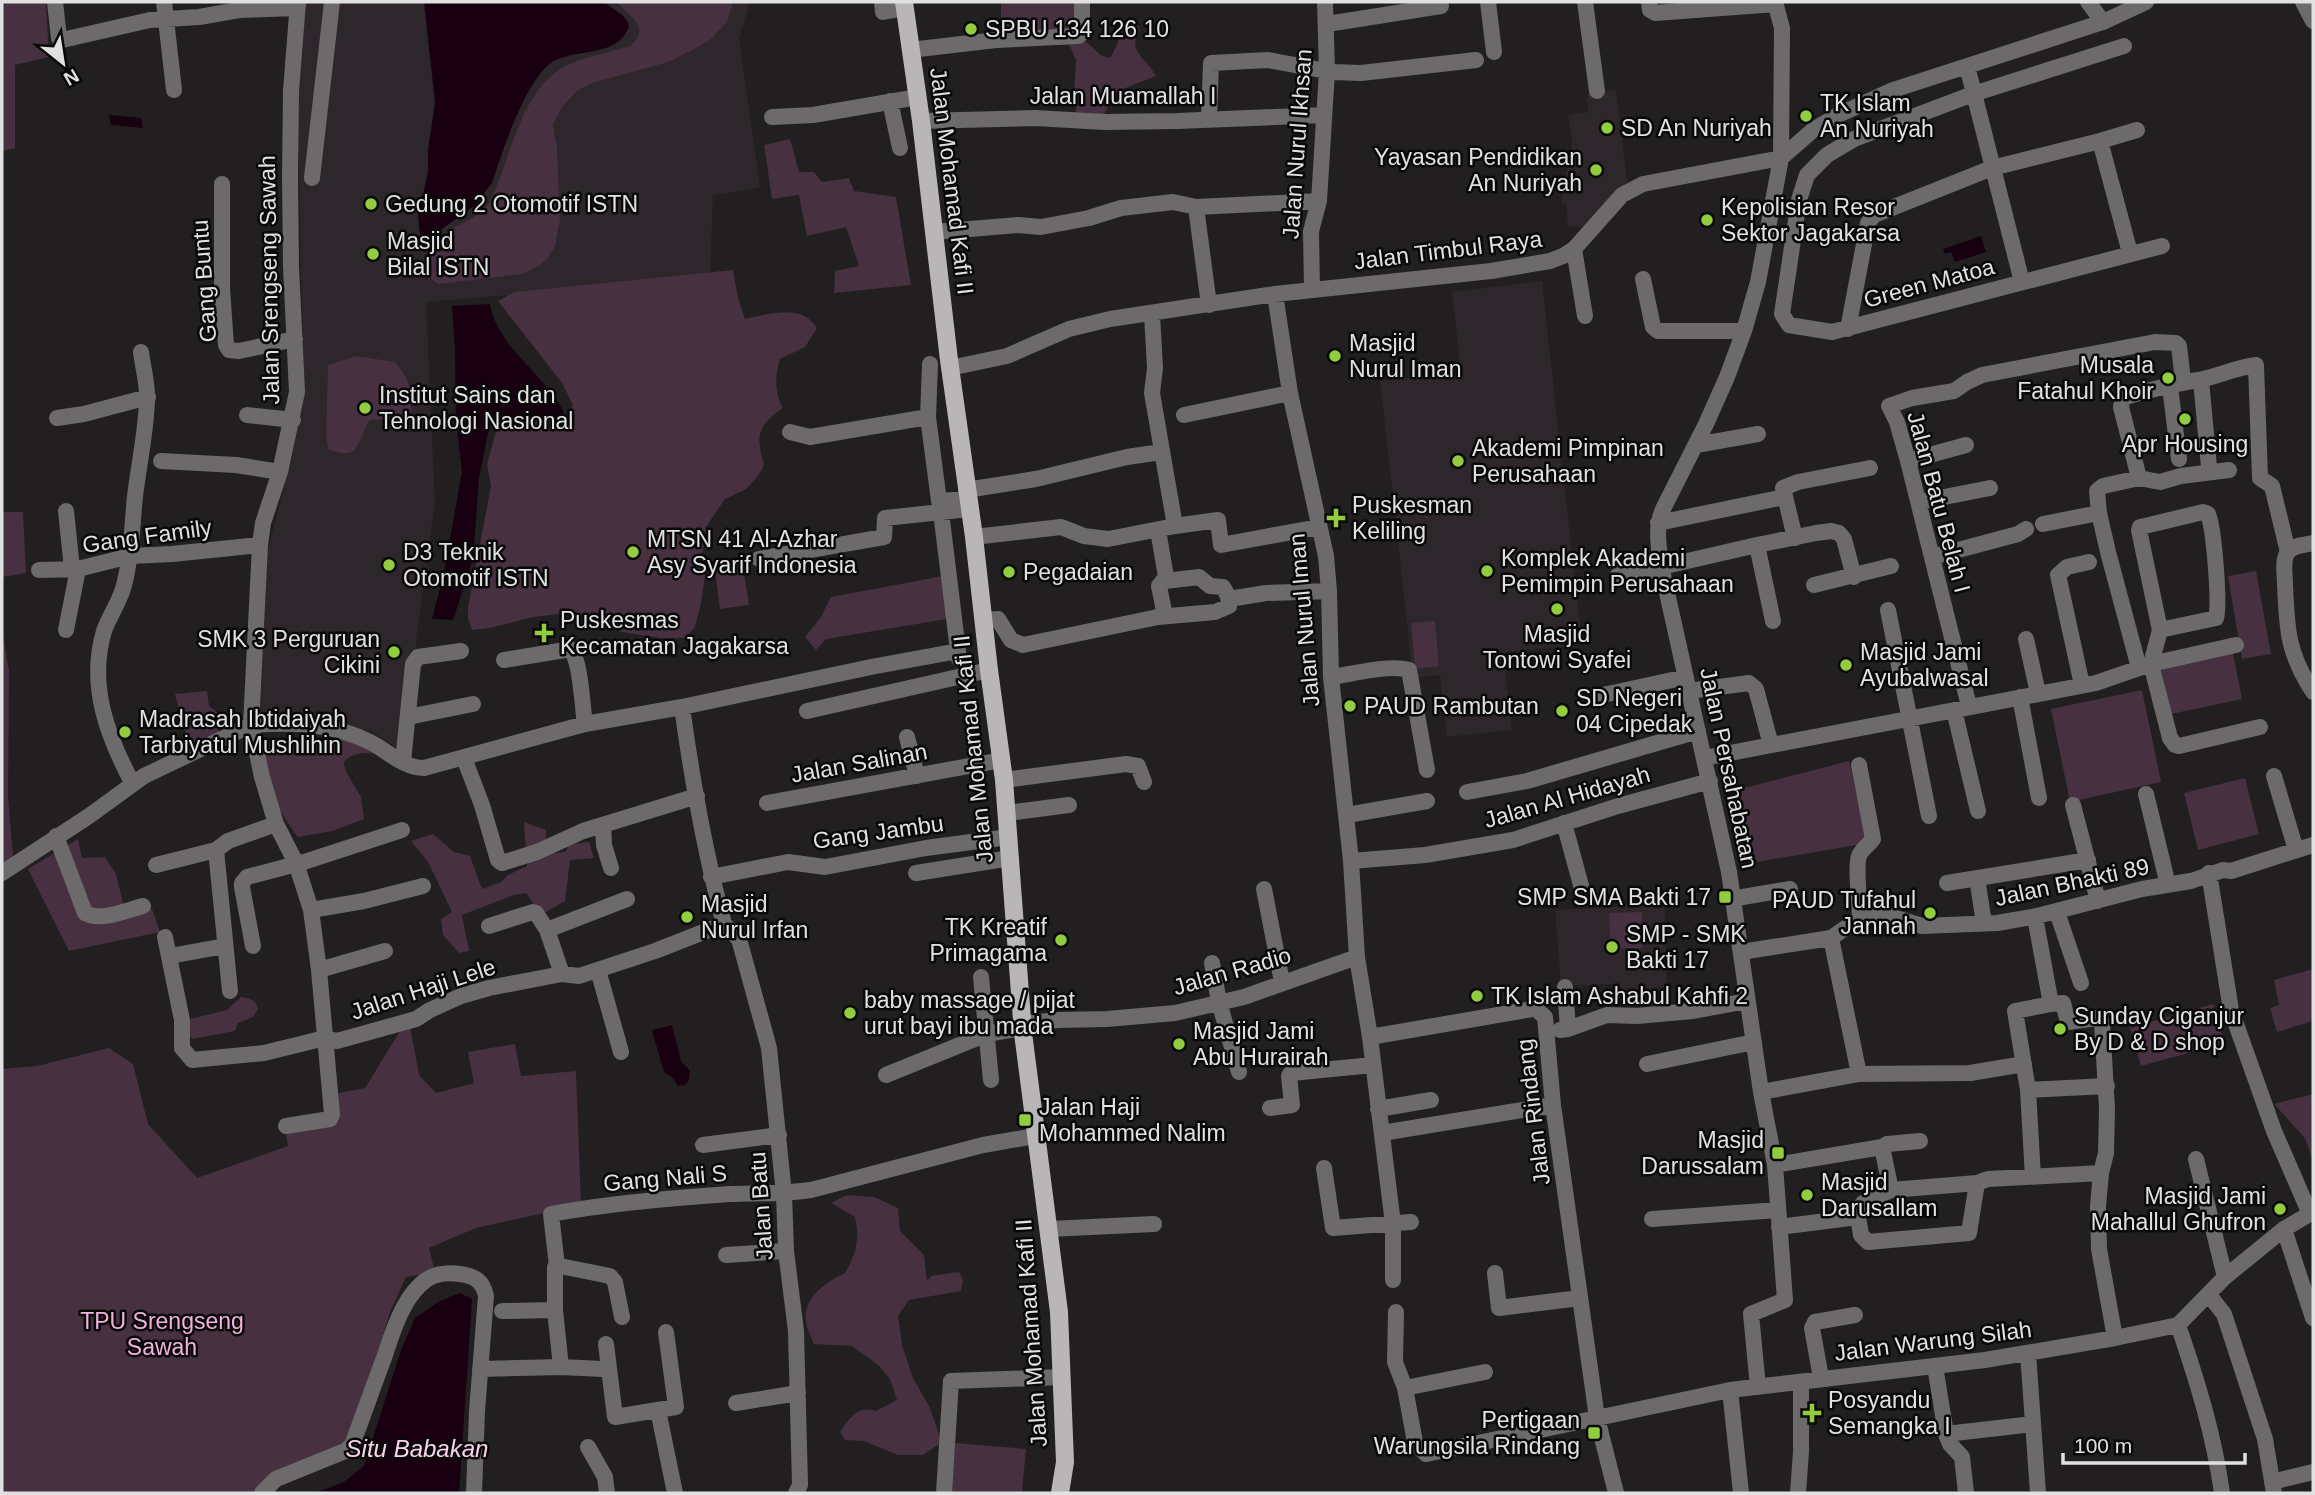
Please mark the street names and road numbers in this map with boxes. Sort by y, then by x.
street label: Jalan Nurul Ikhsan [1277,48,1317,240]
street label: Jalan Mohamad Kafi II [925,66,979,296]
street label: Jalan Muamallah I [1030,83,1216,109]
street label: Jalan Srengseng Sawah [254,155,284,405]
street label: Gang Buntu [187,219,221,343]
street label: Jalan Timbul Raya [1353,226,1544,274]
street label: Green Matoa [1861,253,1997,313]
street label: Jalan Batu Belah I [1902,408,1976,596]
street label: Gang Family [81,514,214,558]
street label: Jalan Nurul Iman [1283,532,1325,708]
street label: Jalan Mohamad Kafi II [948,634,998,864]
street label: Jalan Persahabatan [1695,665,1763,871]
street label: Jalan Salinan [789,738,929,788]
street label: Jalan Al Hidayah [1481,761,1653,833]
street label: Gang Jambu [811,810,945,854]
street label: Jalan Bhakti 89 [1992,853,2152,911]
street label: Jalan Radio [1170,942,1294,1000]
street label: Jalan Haji Lele [347,953,499,1025]
street label: Jalan Rindang [1511,1037,1555,1187]
street label: Jalan Batu [744,1151,778,1261]
street label: Gang Nali S [602,1160,728,1196]
street label: Jalan Mohamad Kafi II [1010,1218,1052,1448]
street label: Jalan Warung Silah [1833,1316,2033,1366]

